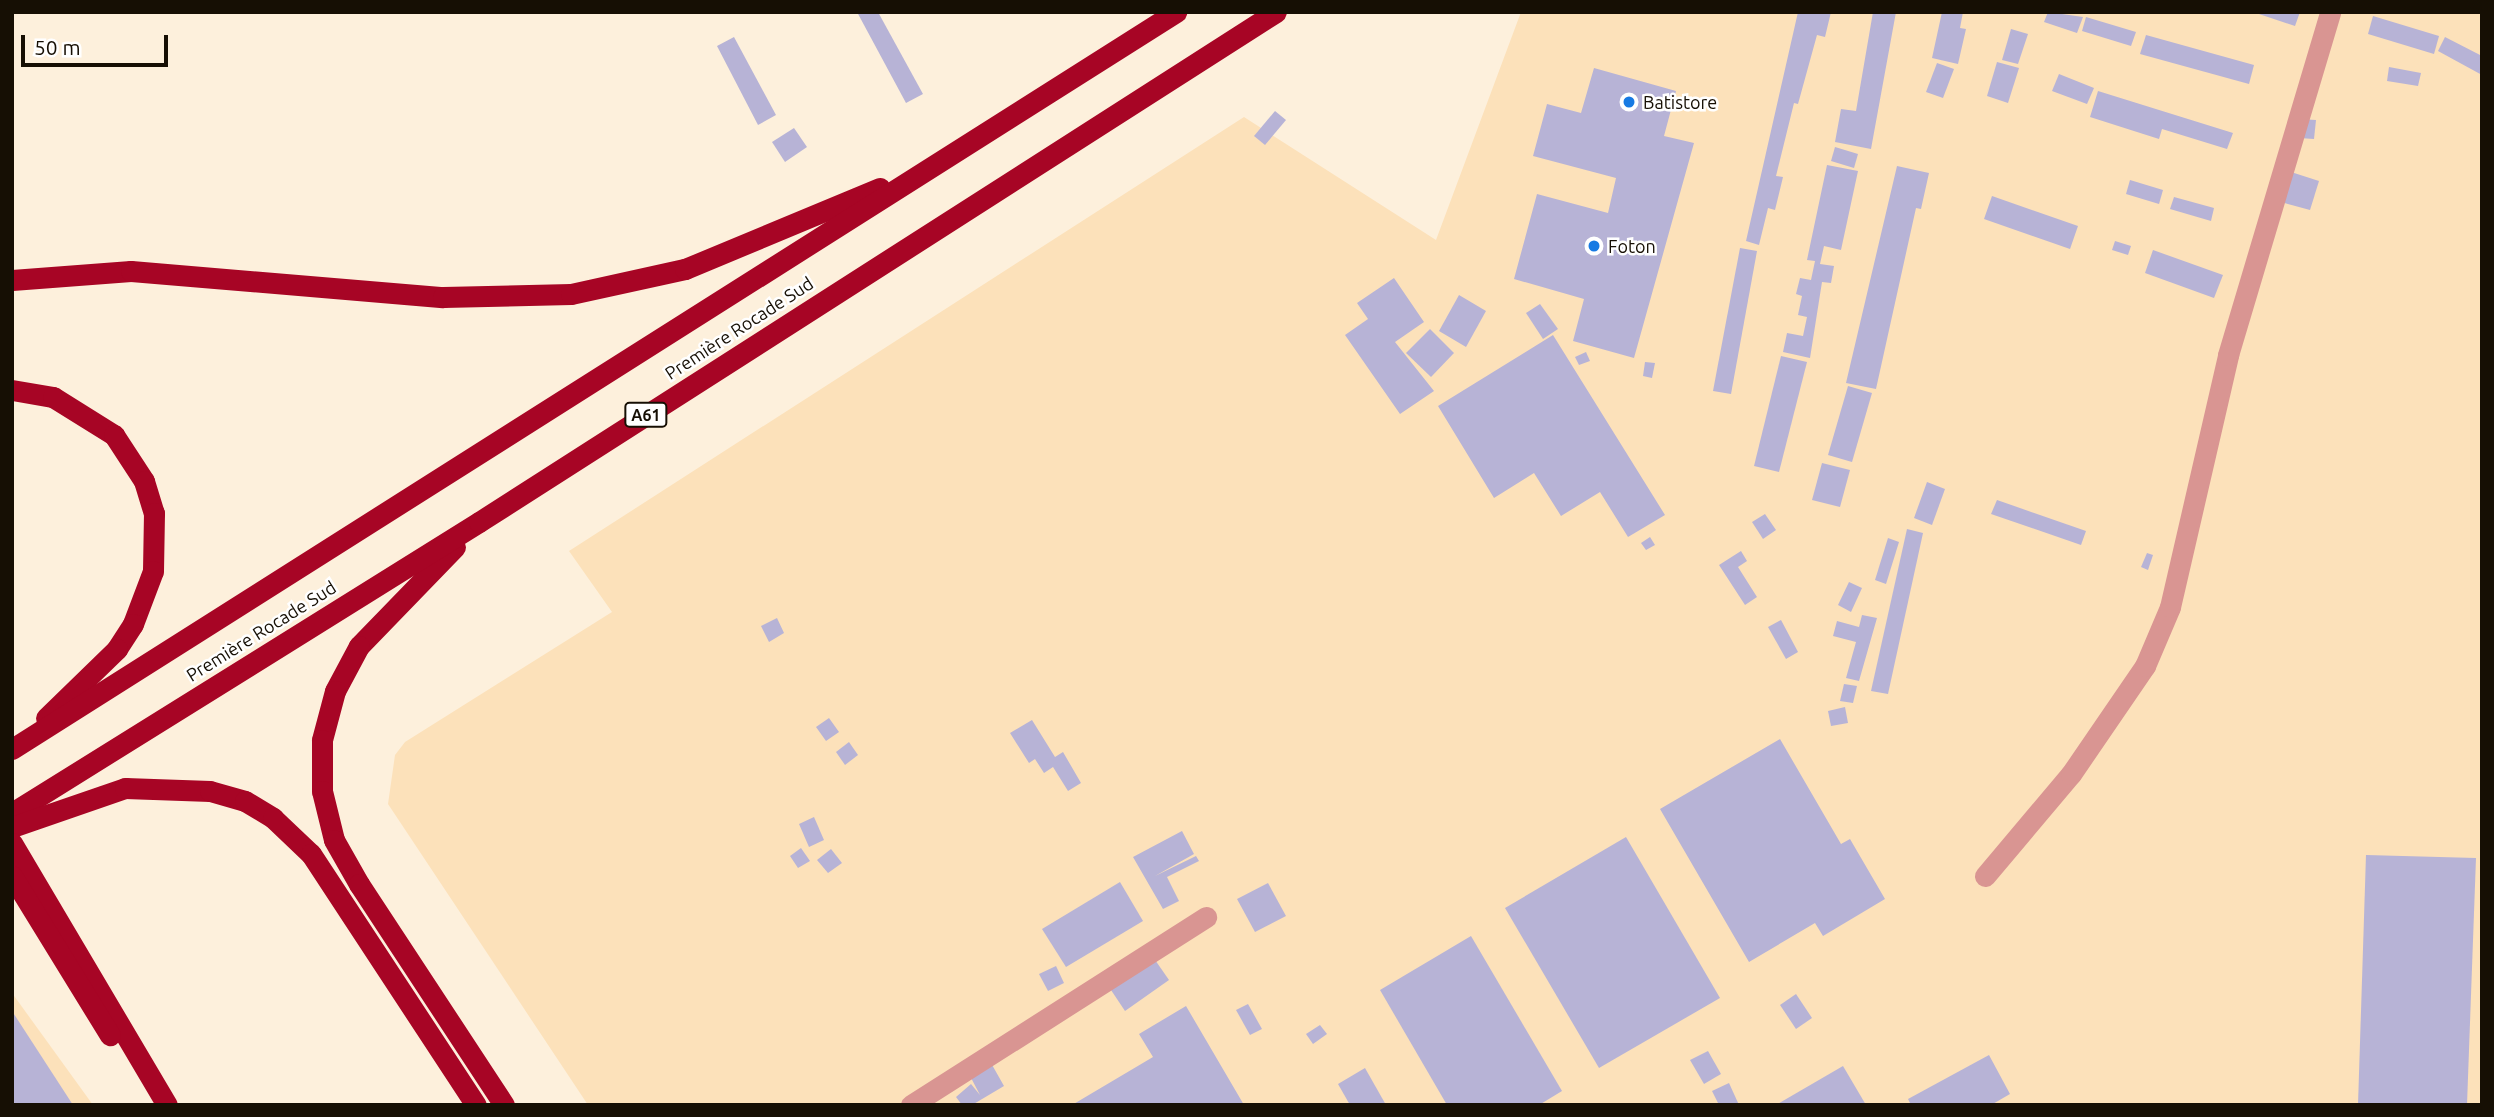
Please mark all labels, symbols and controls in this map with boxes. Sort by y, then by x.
scale bar [24,21,172,65]
text: 50 m [34,35,81,59]
place label: Batistore [1643,91,1717,113]
marker: Batistore [1621,94,1637,110]
place label: Foton [1608,235,1656,257]
marker: Foton [1586,238,1602,254]
street label: Première Rocade Sud [661,272,817,384]
road number: A61 [623,402,669,428]
street label: Première Rocade Sud [182,576,340,686]

